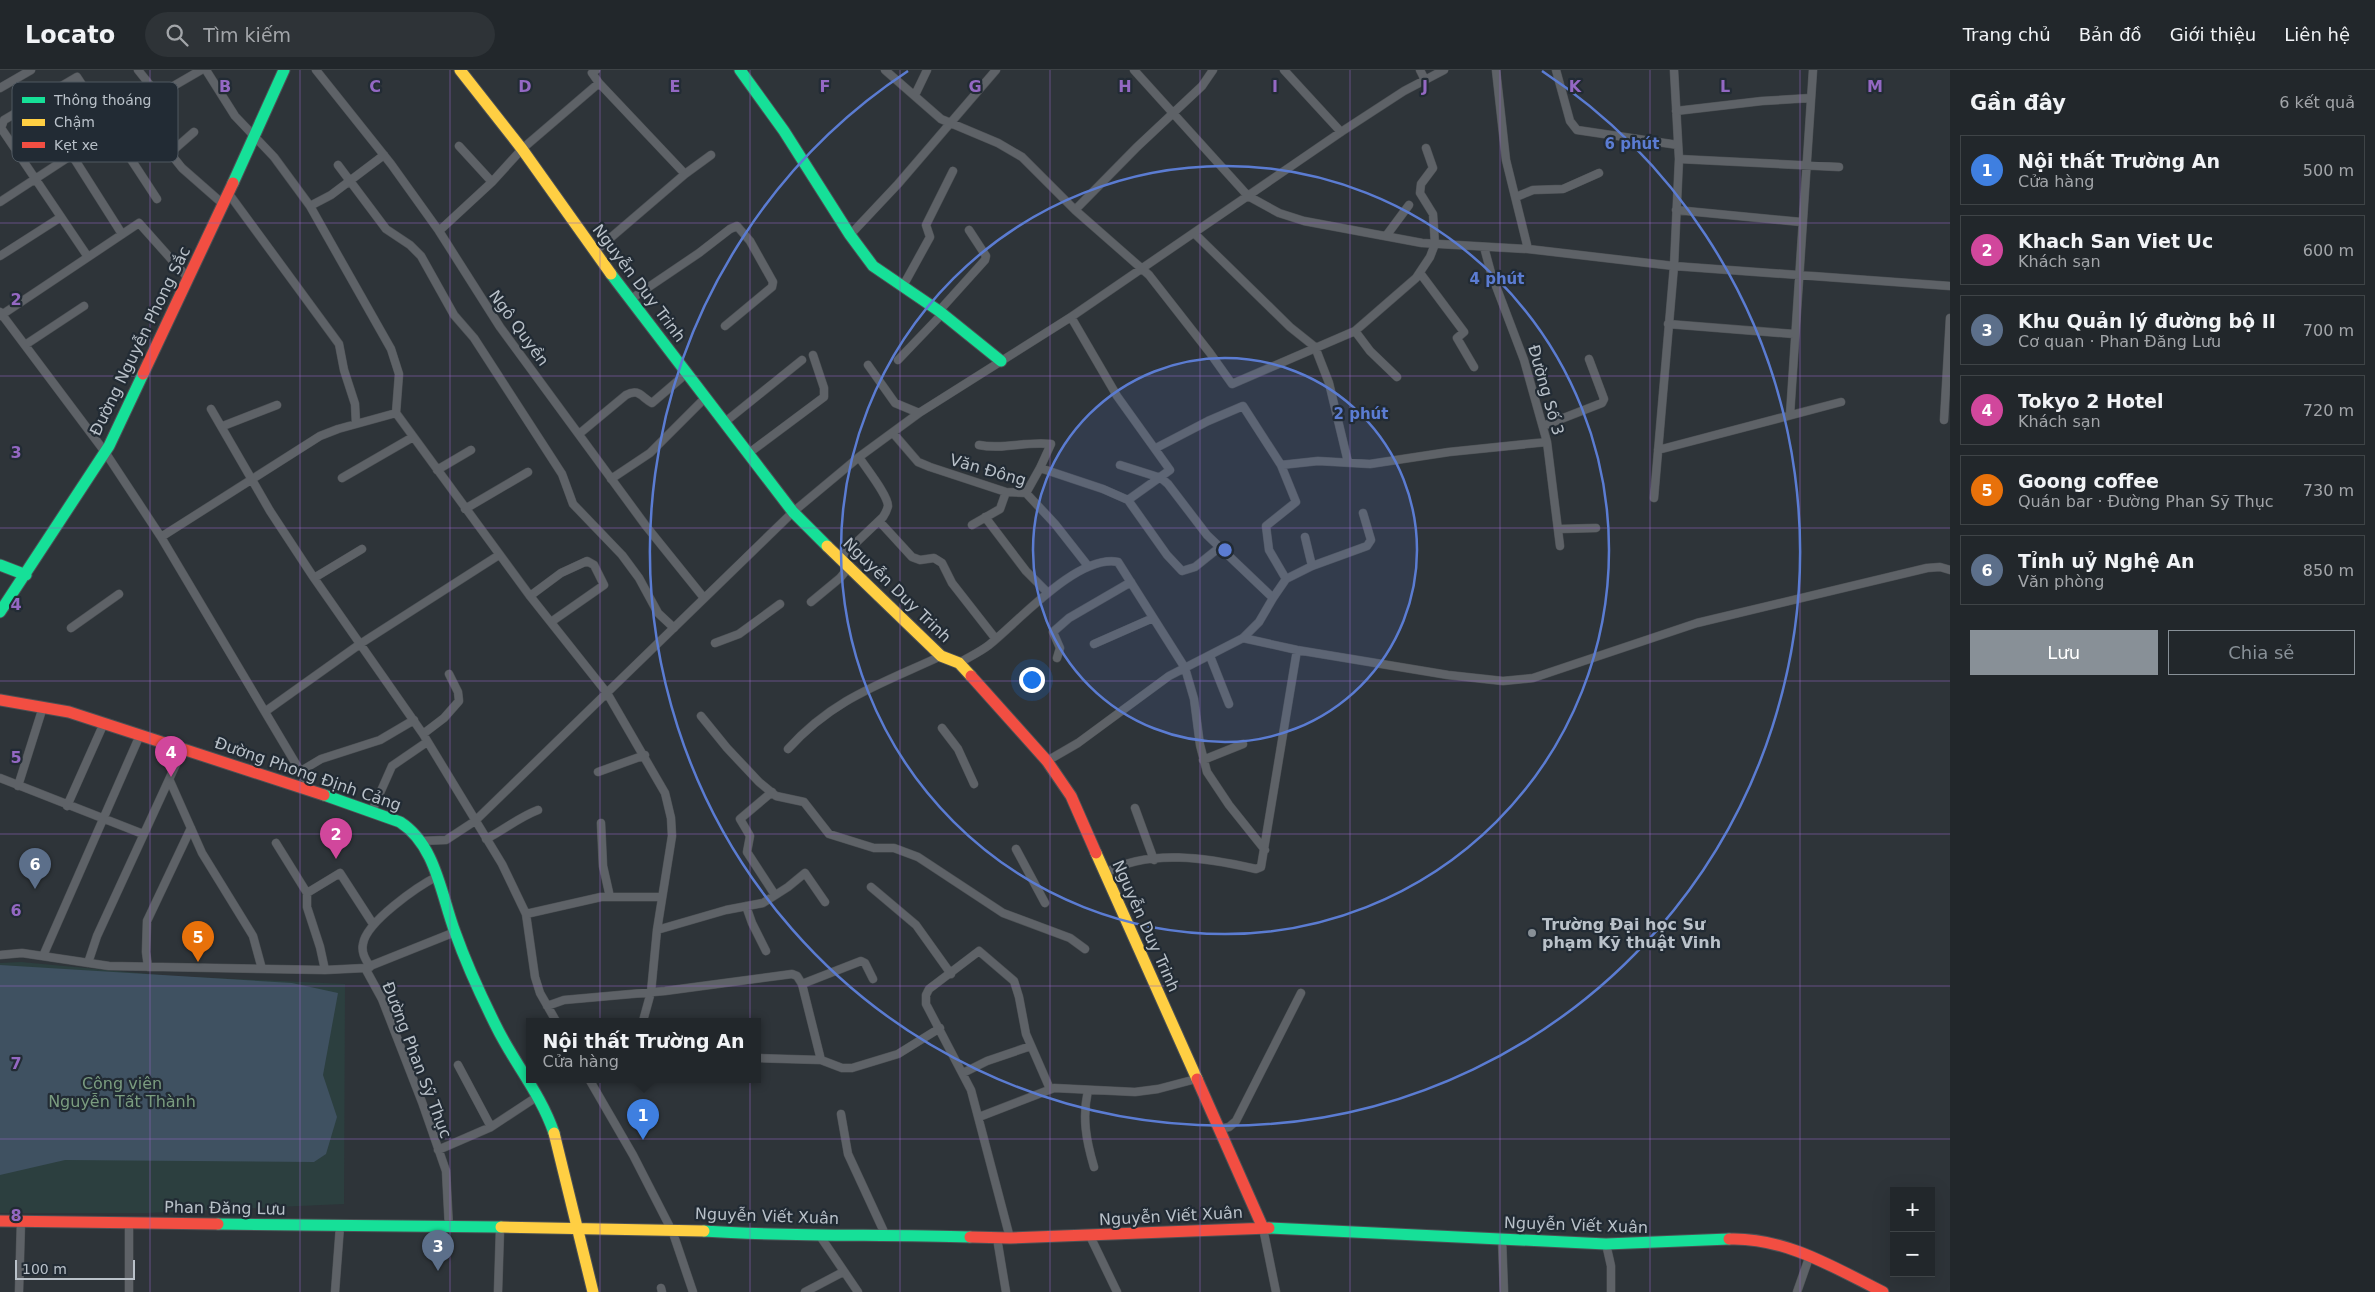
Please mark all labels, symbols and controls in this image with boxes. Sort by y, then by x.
search box [145,12,495,57]
text: Locato [25,21,115,49]
icon: search [163,21,191,49]
text: Tìm kiếm [203,24,291,46]
text: Trang chủ [1963,24,2051,45]
text: Bản đồ [2079,24,2142,45]
text: Giới thiệu [2170,24,2256,45]
text: Liên hệ [2284,24,2350,45]
text: B [219,77,231,96]
text: C [369,77,381,96]
text: D [518,77,532,96]
text: E [670,77,680,96]
text: F [820,77,830,96]
text: G [968,77,982,96]
text: H [1118,77,1132,96]
text: I [1272,77,1278,96]
text: J [1421,77,1428,96]
text: K [1569,77,1582,96]
text: L [1720,77,1730,96]
text: M [1867,77,1883,96]
legend [12,82,178,162]
text: Gần đây [1970,91,2066,115]
text: Thông thoáng [53,92,151,108]
text: 6 kết quả [2279,93,2355,112]
text: Chậm [54,114,95,130]
text: 6 phút [1605,135,1659,153]
text: Kẹt xe [54,137,98,153]
text: Nội thất Trường An [2018,150,2220,172]
text: 1 [1981,161,1993,180]
text: 500 m [2303,161,2354,180]
text: Cửa hàng [2018,172,2094,191]
street label: Nguyễn Duy Trinh [589,220,689,346]
text: Khach San Viet Uc [2018,230,2213,252]
text: 2 [1981,241,1993,260]
text: 600 m [2303,241,2354,260]
street label: Đường Nguyễn Phong Sắc [86,243,194,439]
text: Khách sạn [2018,252,2101,271]
text: 4 phút [1470,270,1524,288]
street label: Ngô Quyền [485,286,553,370]
text: 2 [10,290,22,309]
text: Khu Quản lý đường bộ II [2018,310,2276,332]
text: 3 [1981,321,1993,340]
text: 700 m [2303,321,2354,340]
text: Cơ quan · Phan Đăng Lưu [2018,332,2221,351]
street label: Đường Số 3 [1524,343,1568,437]
text: Tokyo 2 Hotel [2018,390,2163,412]
text: 4 [1981,401,1993,420]
text: 720 m [2303,401,2354,420]
text: 2 phút [1334,405,1388,423]
text: Khách sạn [2018,412,2101,431]
text: 3 [10,443,22,462]
street label: Văn Đông [948,450,1028,490]
text: Goong coffee [2018,470,2159,492]
text: 5 [1981,481,1993,500]
text: 730 m [2303,481,2354,500]
text: Quán bar · Đường Phan Sỹ Thục [2018,492,2274,511]
street label: Nguyễn Duy Trinh [839,534,955,646]
centre of rings [1216,541,1234,559]
text: Tỉnh uỷ Nghệ An [2018,550,2194,572]
text: 6 [1981,561,1993,580]
text: 850 m [2303,561,2354,580]
text: Văn phòng [2018,572,2104,591]
text: 4 [10,595,22,614]
button: Lưu [1970,630,2158,675]
button: Chia sẻ [2168,630,2355,675]
your location [1019,667,1045,693]
street label: Đường Phong Định Cảng [212,733,404,815]
pin: 4 [155,736,187,777]
text: 5 [10,748,22,767]
pin: 2 [320,818,352,859]
pin: 6 [19,848,51,889]
street label: Nguyễn Duy Trinh [1108,857,1184,995]
text: 6 [10,901,22,920]
place label: Trường Đại học Sư phạm Kỹ thuật Vinh [1542,915,1721,952]
pin: 5 [182,921,214,962]
marker: Trường Đại học Sư phạm Kỹ thuật Vinh [1526,927,1538,939]
street label: Đường Phan Sỹ Thục [378,979,456,1141]
popup [526,1018,761,1083]
text: Nội thất Trường An [542,1030,745,1052]
text: Cửa hàng [542,1052,619,1071]
text: 7 [10,1054,22,1073]
park label: Công viên Nguyễn Tất Thành [48,1074,196,1111]
pin: 1 [627,1099,659,1140]
map controls [1890,1187,1935,1277]
button: + [1890,1187,1935,1232]
street label: Phan Đăng Lưu [164,1197,286,1219]
street label: Nguyễn Viết Xuân [1099,1203,1243,1229]
street label: Nguyễn Viết Xuân [695,1204,839,1228]
text: 8 [10,1206,22,1225]
street label: Nguyễn Viết Xuân [1504,1213,1648,1237]
pin: 3 [422,1230,454,1271]
button: − [1890,1232,1935,1277]
scale bar [15,1257,135,1280]
text: 100 m [22,1261,67,1277]

